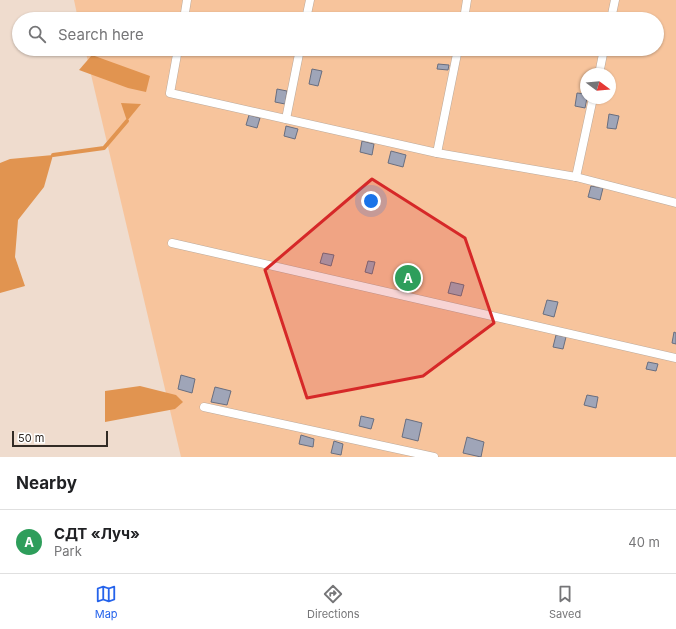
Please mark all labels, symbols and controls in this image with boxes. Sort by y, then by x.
search box [12,12,664,56]
icon: search [26,23,48,45]
text: Search here [58,25,144,44]
north arrow [580,68,616,104]
your location [361,191,381,211]
pin: A [395,263,421,293]
scale bar [12,429,108,448]
text: 50 m [18,431,44,445]
text: Nearby [16,473,77,493]
text: СДТ «Луч» [54,524,140,543]
text: A [24,534,34,550]
text: 40 m [628,534,660,550]
text: Park [54,543,82,559]
tab: Map [95,583,118,621]
tab: Directions [307,583,360,621]
tab: Saved [549,583,581,621]

